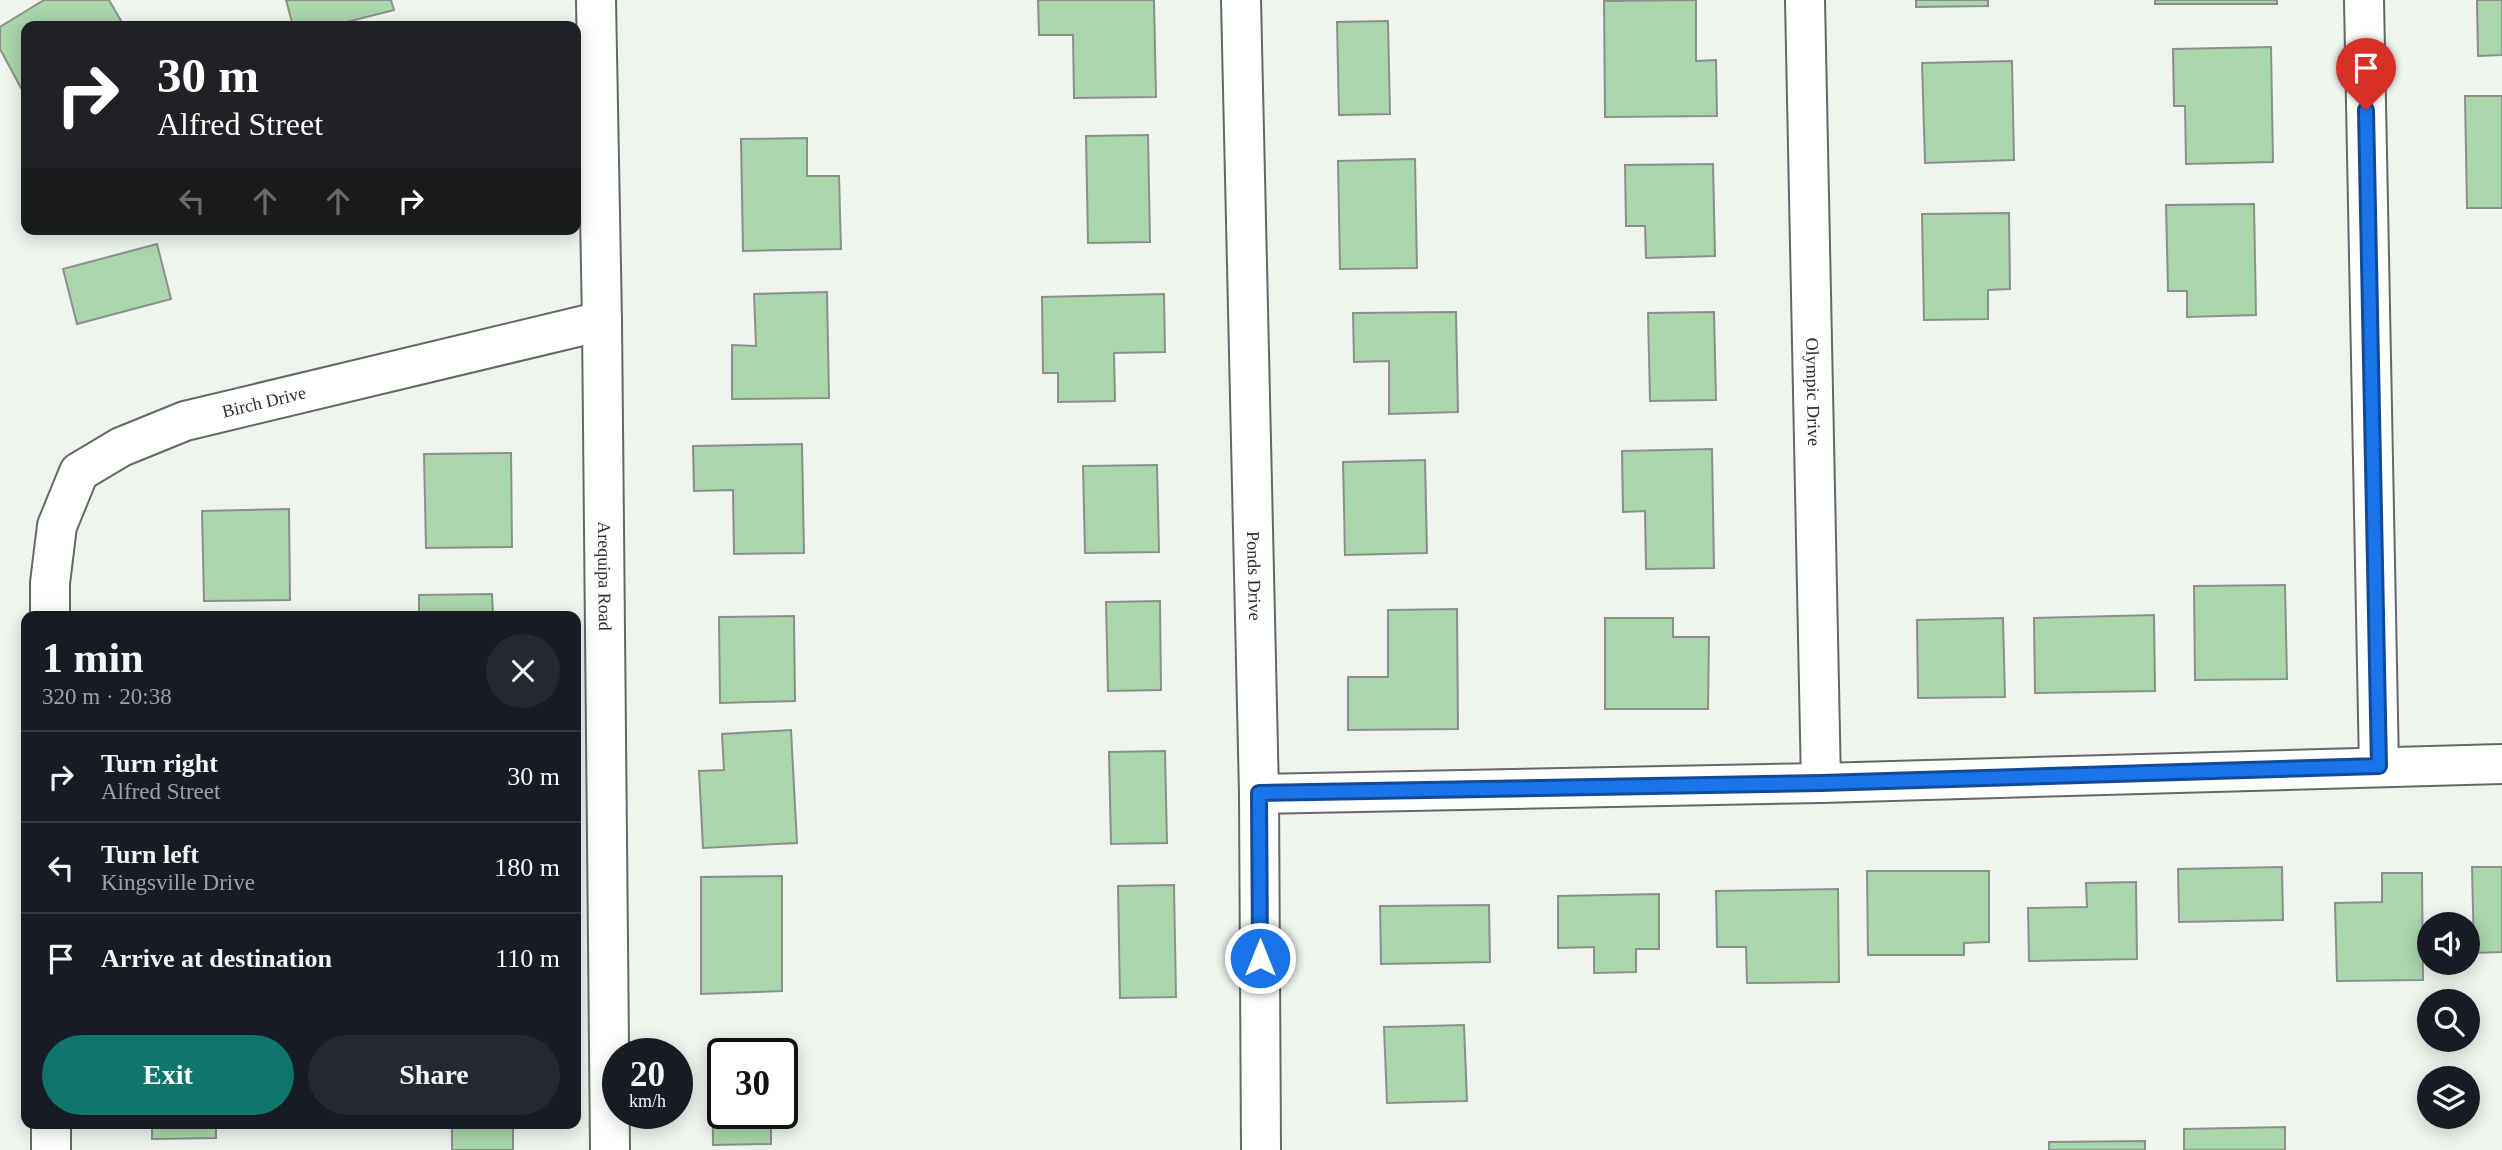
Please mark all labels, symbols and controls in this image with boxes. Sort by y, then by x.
pin [2336,38,2396,110]
text: 30 m [157,48,259,103]
icon: right [42,49,133,140]
icon: arrive [2347,49,2385,87]
text: Alfred Street [157,106,323,142]
icon: left [173,182,211,220]
icon: ahead [246,182,284,220]
icon: ahead [319,182,357,220]
icon: right [392,182,430,220]
street label: Olympic Drive [1802,337,1824,446]
street label: Birch Drive [220,382,308,422]
street label: Arequipa Road [594,521,615,631]
street label: Ponds Drive [1243,531,1265,621]
button: close [486,634,560,708]
text: 1 min [42,635,144,681]
text: 320 m · 20:38 [42,684,172,709]
text: Turn right [101,749,218,778]
icon: right [42,758,80,796]
text: 30 m [507,762,560,791]
text: Alfred Street [101,779,220,804]
text: Turn left [101,840,199,869]
icon: left [42,849,80,887]
text: 180 m [494,853,560,882]
text: Kingsville Drive [101,870,255,895]
map controls [2417,912,2480,1129]
button: sound [2417,912,2480,975]
position arrow [1223,921,1297,995]
icon: arrive [42,940,80,978]
text: Arrive at destination [101,944,332,973]
text: 110 m [495,944,560,973]
button: search [2417,989,2480,1052]
button: Exit [42,1035,294,1115]
button: Share [308,1035,560,1115]
speed limit sign: 30 [707,1038,798,1129]
text: 20 [630,1055,665,1094]
button: layers [2417,1066,2480,1129]
text: km/h [629,1091,666,1111]

